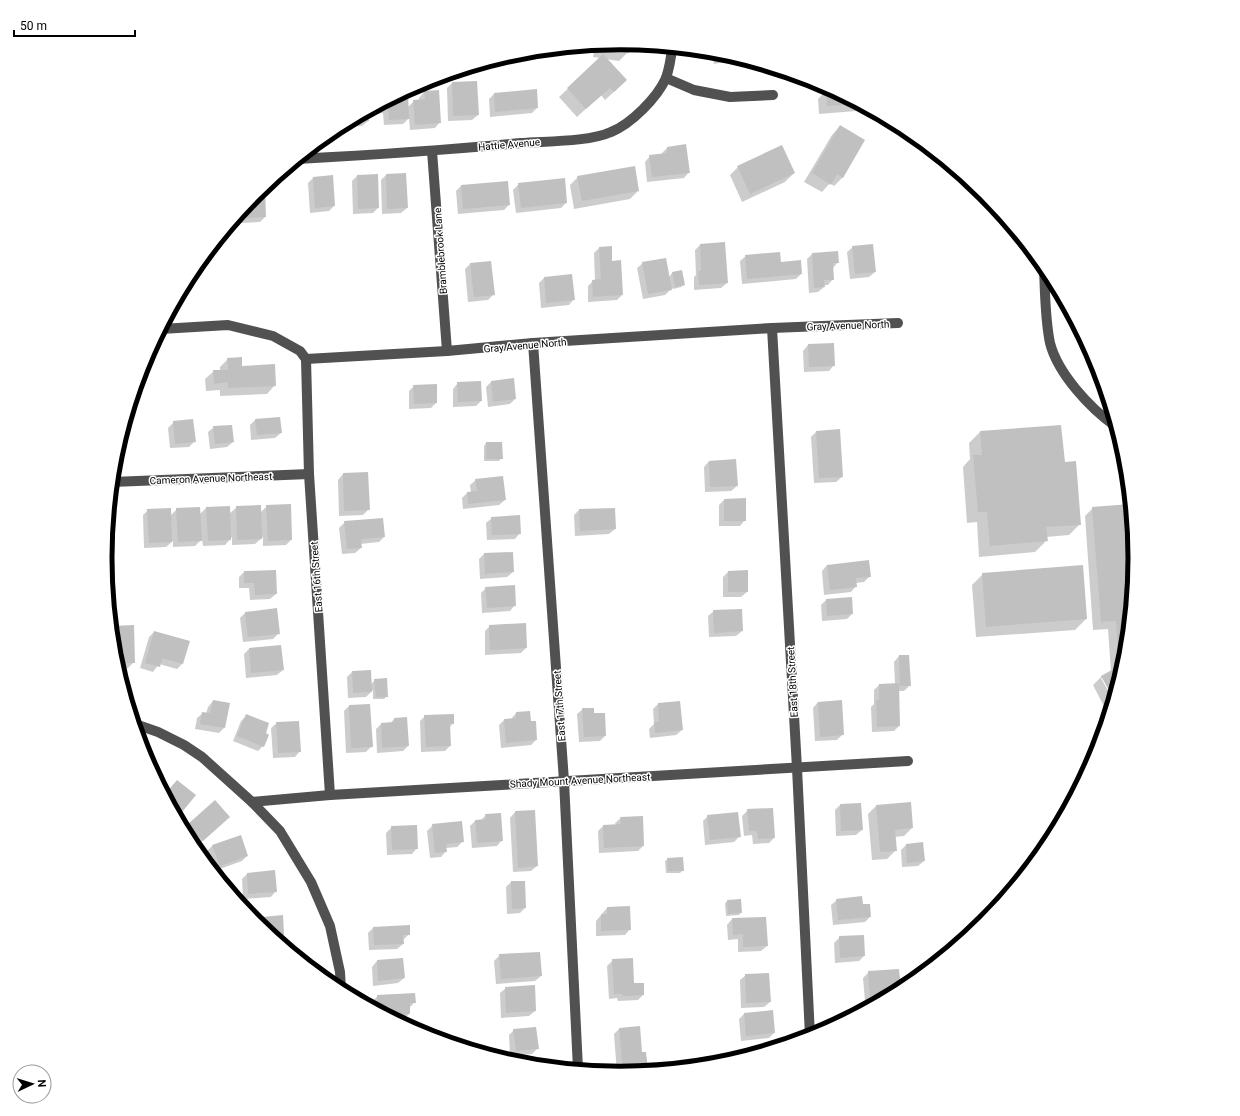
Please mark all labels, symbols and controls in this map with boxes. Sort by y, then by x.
scale bar [14,12,135,38]
text: 50 m [20,19,47,33]
street label: Hattie Avenue [478,136,540,153]
street label: Bramblebrook Lane [432,207,449,294]
street label: Gray Avenue North [806,319,890,332]
street label: Gray Avenue North [483,336,567,355]
street label: Cameron Avenue Northeast [150,471,272,486]
street label: East 16th Street [309,541,324,613]
street label: East 18th Street [785,646,800,718]
street label: East 17th Street [552,670,567,742]
street label: Shady Mount Avenue Northeast [510,771,650,790]
north arrow [12,1064,52,1104]
text: N [35,1079,48,1088]

